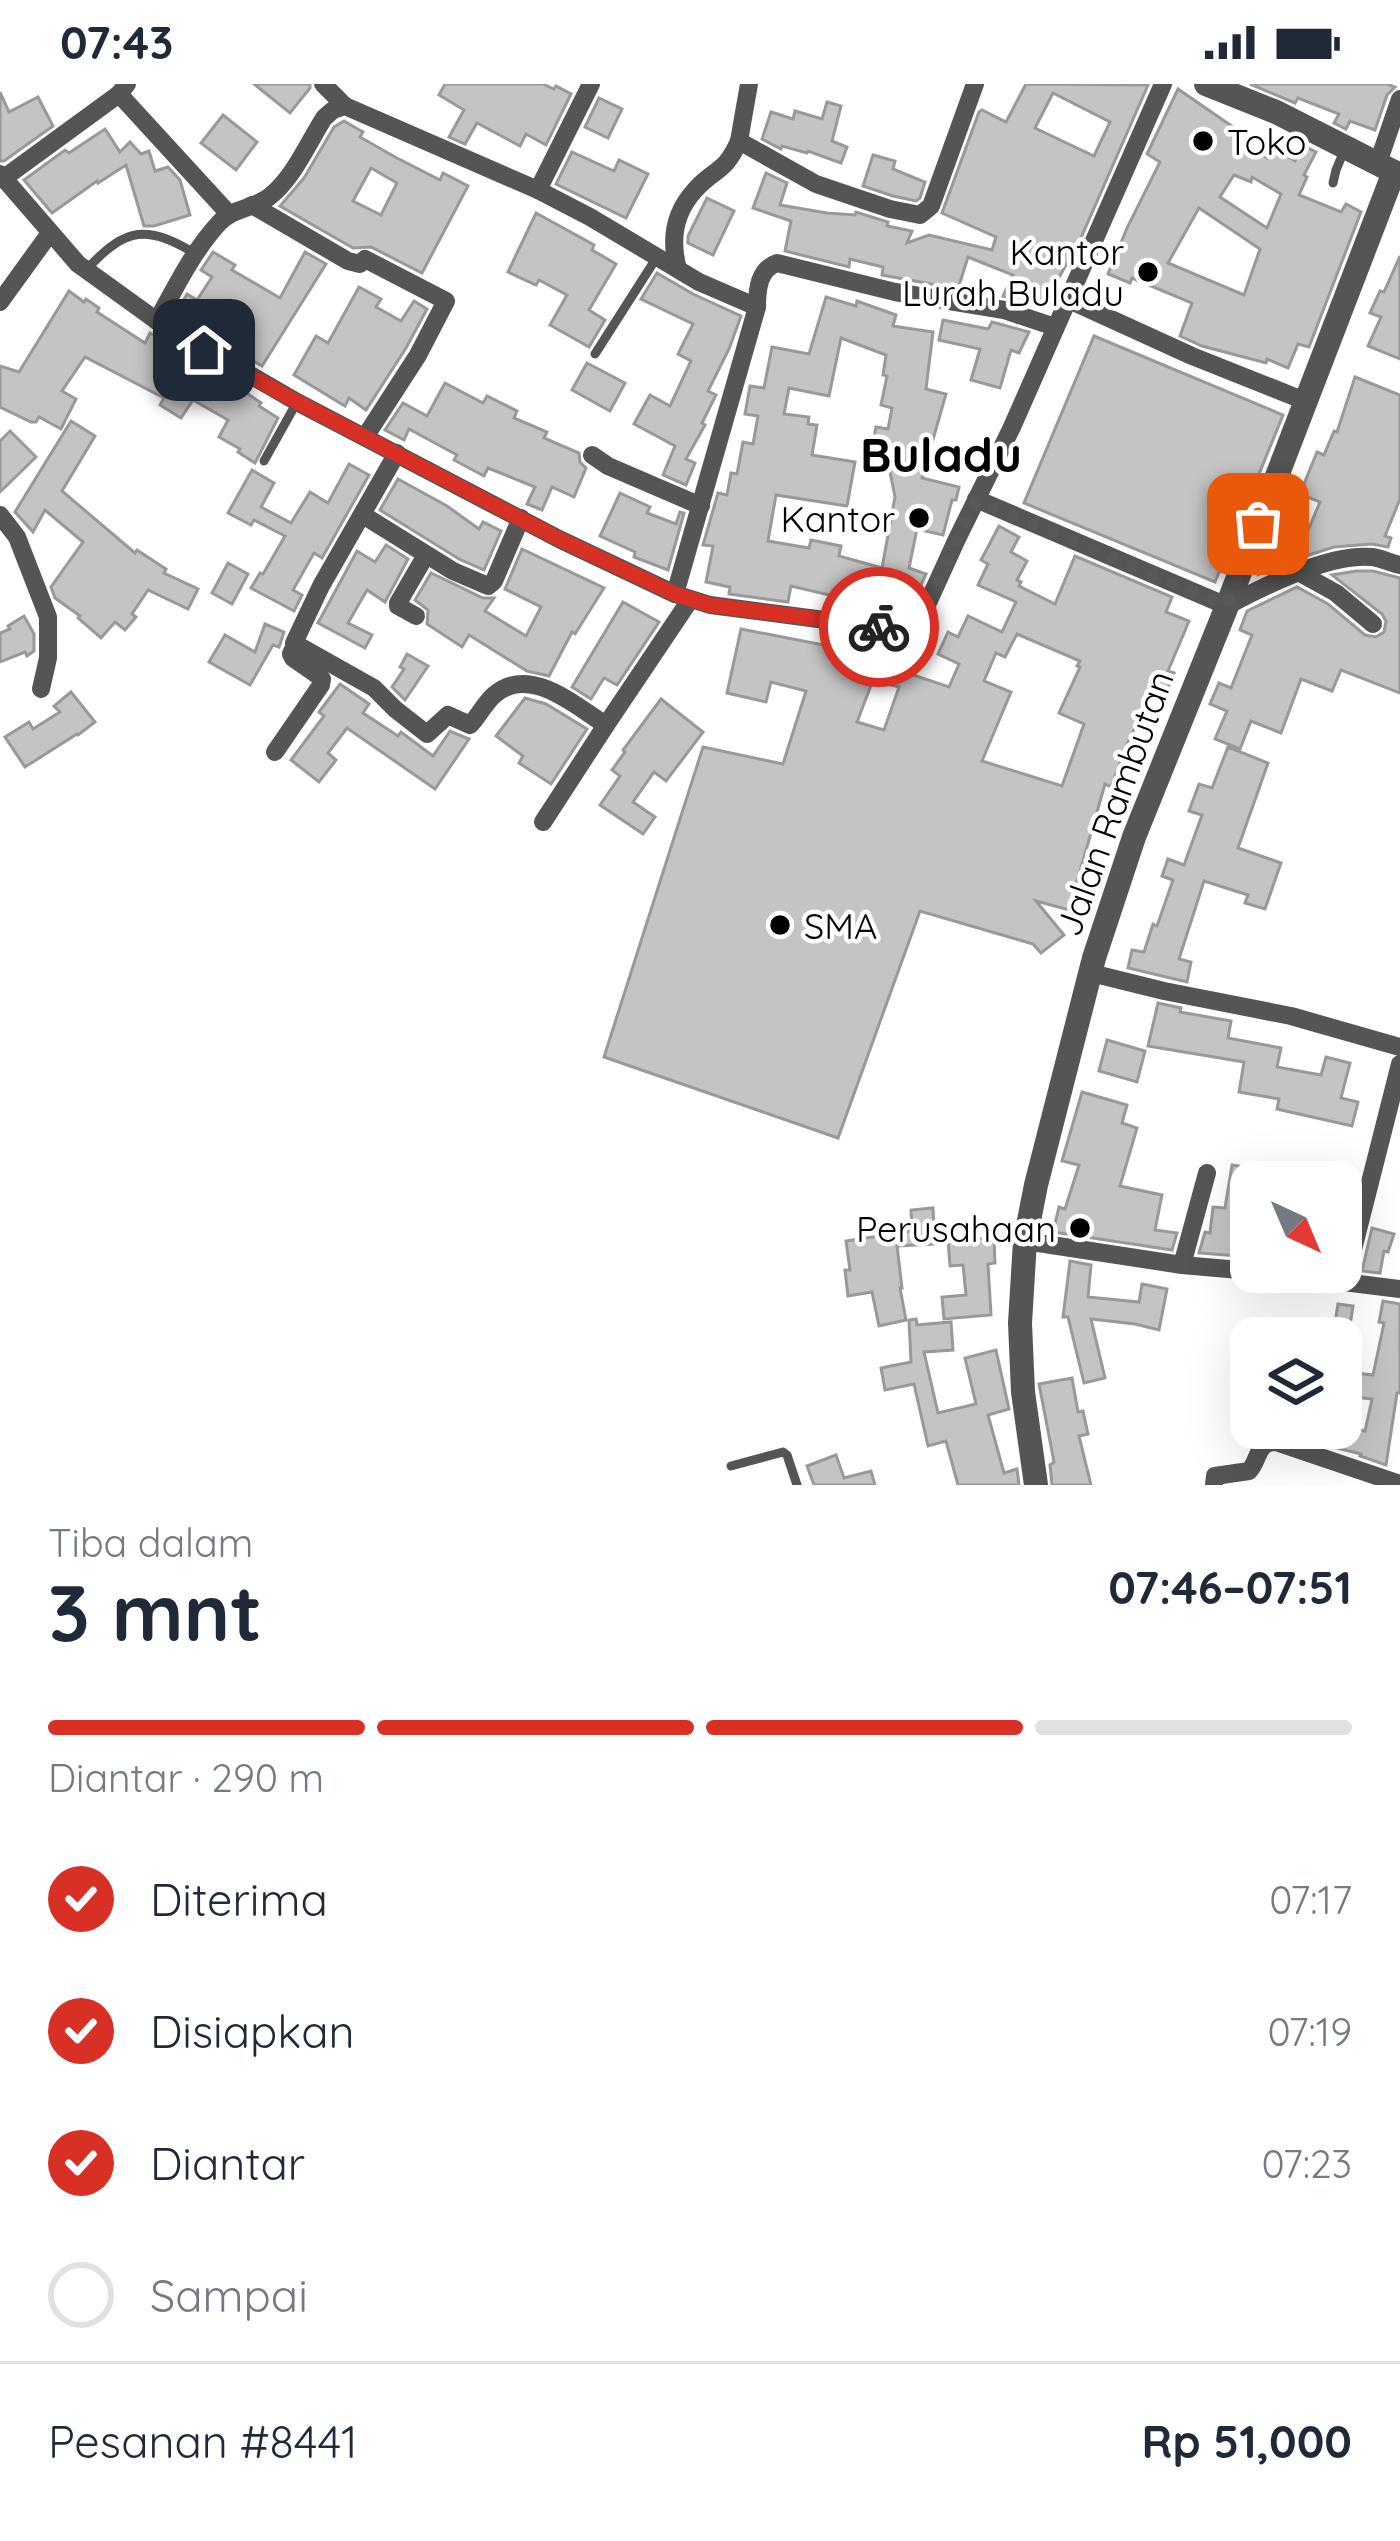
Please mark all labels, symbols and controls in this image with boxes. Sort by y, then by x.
text: 07:43 [60,14,173,70]
place label: Toko [1227,119,1306,164]
marker: Toko [1190,128,1216,154]
place label: Kantor Lurah Buladu [902,229,1124,315]
marker: Kantor Lurah Buladu [1135,259,1161,285]
pin [153,299,255,401]
icon: home [171,317,237,383]
district label: Buladu [860,424,1022,484]
pin [1207,473,1309,575]
icon: bag [1225,491,1291,557]
place label: Kantor [780,496,895,541]
marker: Kantor [906,505,932,531]
courier [819,567,939,687]
icon: bike [846,594,912,660]
street label: Jalan Rambutan [1045,664,1183,942]
place label: SMA [804,903,877,948]
marker: SMA [767,912,793,938]
north arrow [1230,1161,1362,1293]
map controls [1230,1161,1362,1449]
place label: Perusahaan [856,1206,1056,1251]
marker: Perusahaan [1067,1215,1093,1241]
button: layers [1230,1317,1362,1449]
text: Tiba dalam [48,1518,253,1567]
text: 07:46–07:51 [1108,1559,1352,1615]
text: 3 mnt [48,1563,262,1661]
text: Diantar · 290 m [48,1753,324,1802]
icon: check [48,1866,114,1932]
text: Diterima [150,1871,328,1927]
text: 07:17 [1269,1875,1352,1924]
icon: check [48,1998,114,2064]
text: Disiapkan [150,2003,354,2059]
text: 07:19 [1267,2007,1352,2056]
icon: check [48,2130,114,2196]
text: Diantar [150,2135,305,2191]
text: 07:23 [1262,2139,1352,2188]
text: Sampai [150,2267,308,2323]
text: Pesanan #8441 [48,2413,358,2469]
text: Rp 51,000 [1142,2413,1352,2469]

